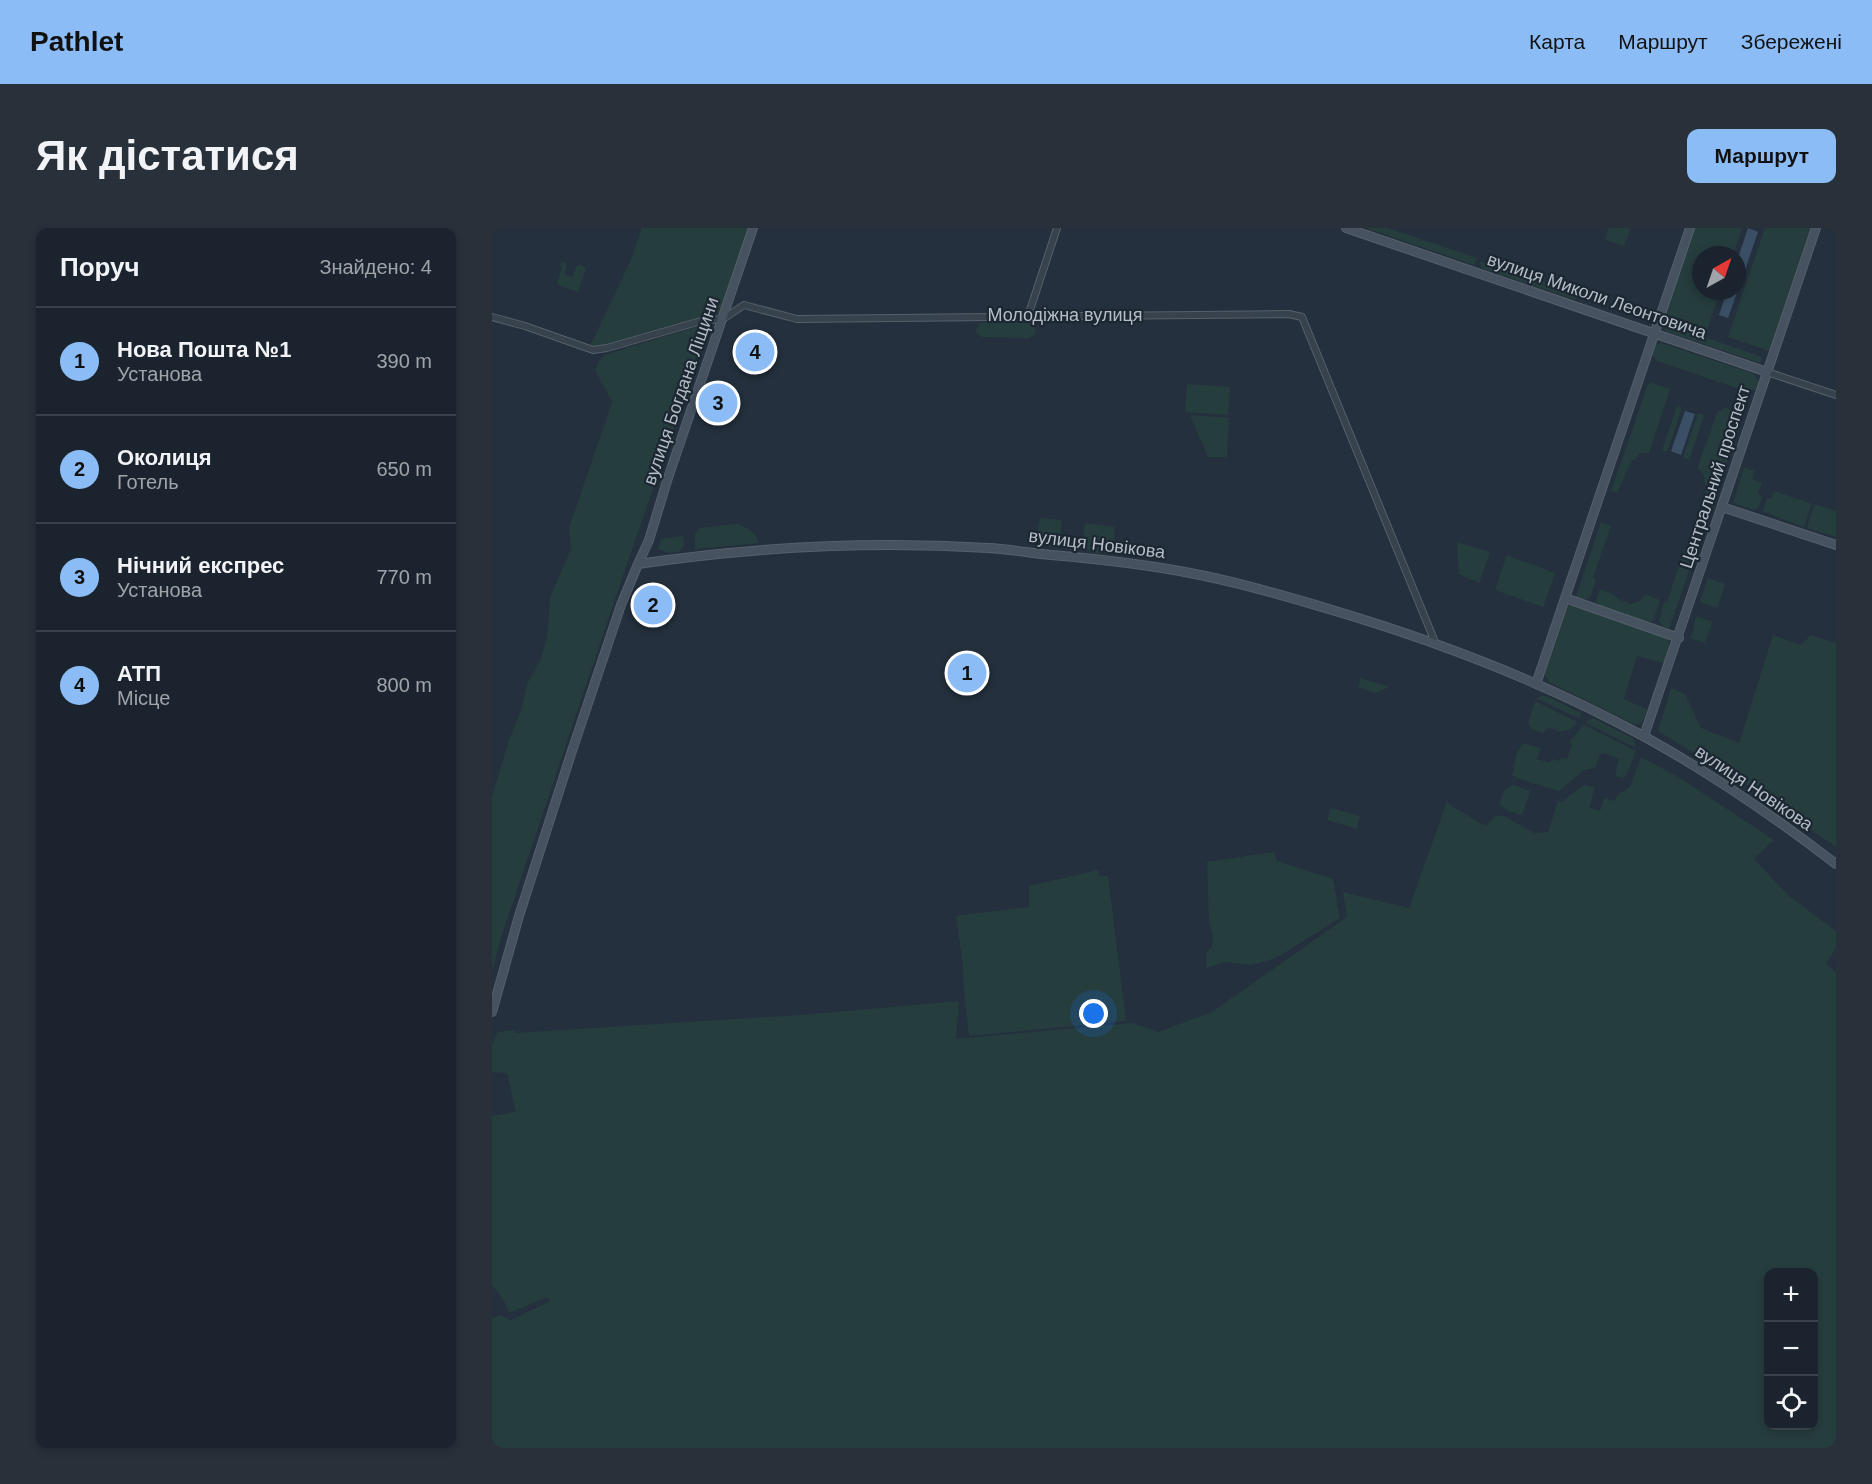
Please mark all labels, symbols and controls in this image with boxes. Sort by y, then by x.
text: Pathlet [30,26,123,57]
text: Карта [1529,30,1585,53]
text: Маршрут [1618,30,1708,53]
text: Збережені [1741,30,1842,53]
button: Маршрут [1687,129,1836,183]
text: Як дістатися [36,132,299,179]
north arrow [1692,246,1746,300]
street label: вулиця Миколи Леонтовича [1485,249,1710,343]
text: Поруч [60,252,140,282]
text: Знайдено: 4 [319,256,432,278]
street label: вулиця Богдана Ліщини [639,295,723,487]
street label: Молодіжна вулиця [987,305,1143,325]
pin: 4 [736,330,774,374]
text: Нова Пошта №1 [117,337,291,362]
text: 1 [74,350,85,372]
text: 390 m [376,350,432,372]
text: Установа [117,363,202,385]
pin: 3 [698,380,738,426]
street label: Центральний проспект [1676,383,1754,571]
text: Околиця [117,445,212,470]
text: 2 [74,458,85,480]
text: 650 m [376,458,432,480]
text: Готель [117,471,179,493]
street label: вулиця Новікова [1028,526,1167,562]
text: Нічний експрес [117,553,284,578]
text: 3 [74,566,85,588]
text: 770 m [376,566,432,588]
text: Установа [117,579,202,601]
pin: 2 [634,582,672,628]
pin: 1 [948,650,986,696]
text: АТП [117,661,161,686]
text: 4 [74,674,85,696]
text: 800 m [376,674,432,696]
text: Місце [117,687,170,709]
street label: вулиця Новікова [1691,741,1817,835]
your location [1079,999,1108,1028]
map controls [1764,1268,1818,1430]
button: + [1764,1268,1818,1322]
button: − [1764,1322,1818,1376]
button: locate [1764,1376,1818,1430]

